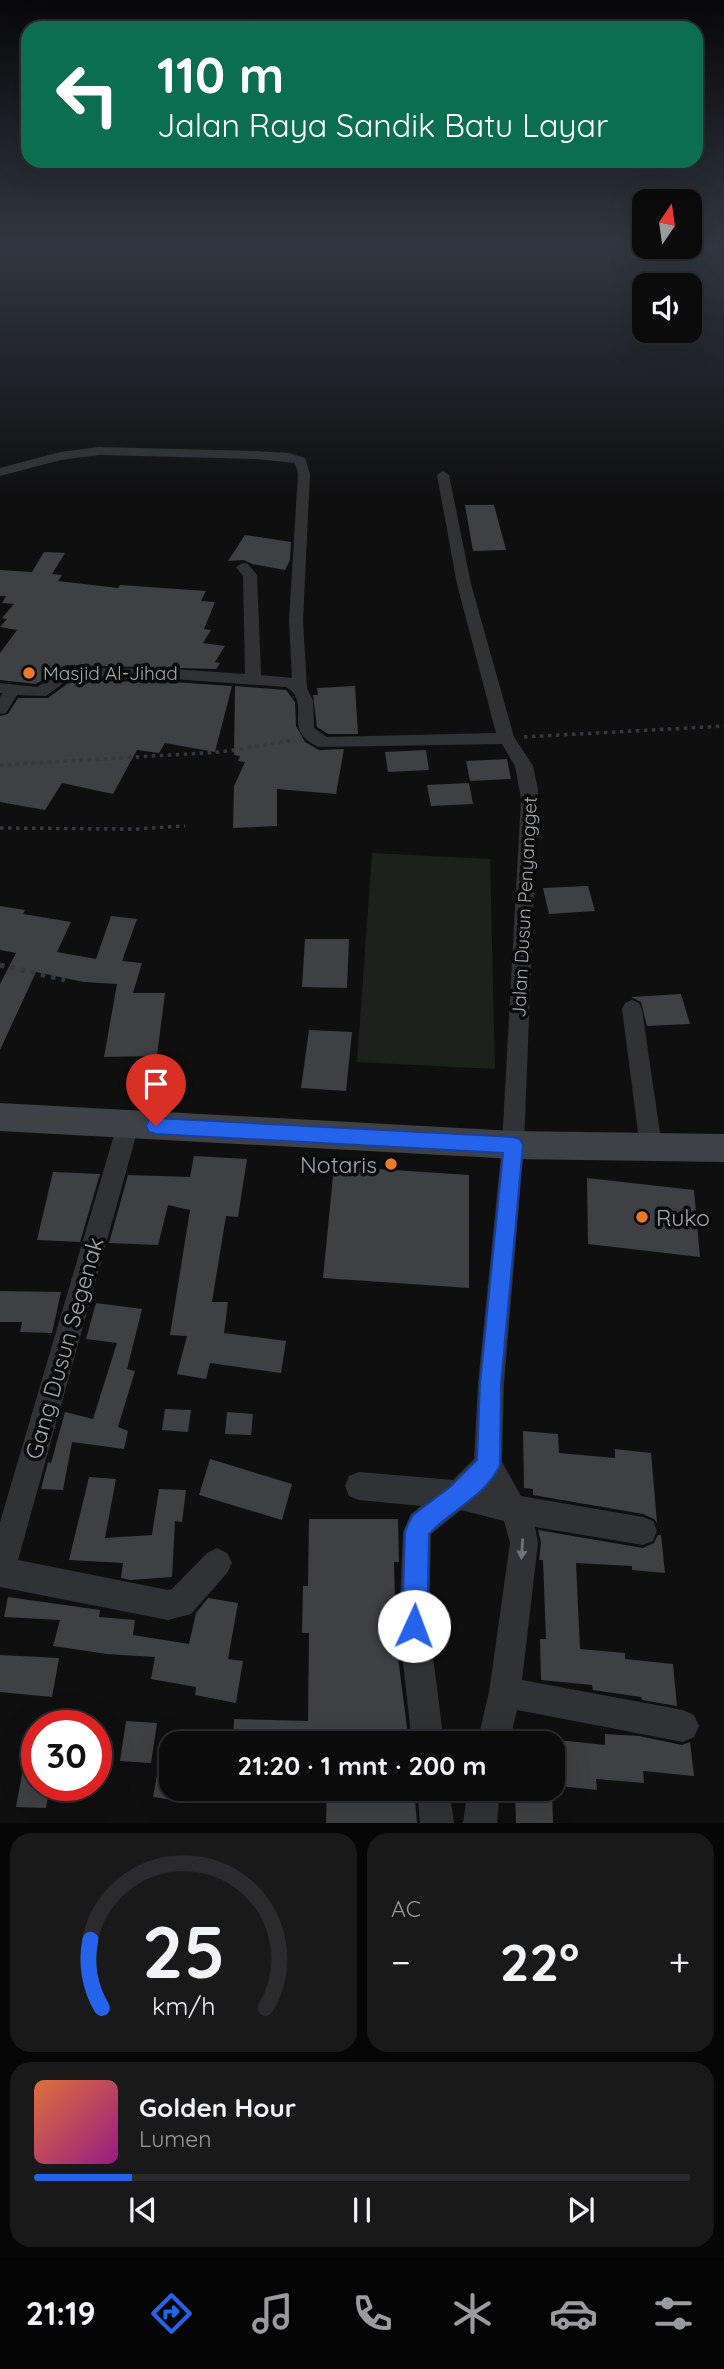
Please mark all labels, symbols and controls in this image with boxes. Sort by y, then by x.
text: 110 m [157,44,284,105]
icon: left [42,49,133,140]
text: Jalan Raya Sandik Batu Layar [157,105,608,145]
north arrow [632,189,702,259]
map controls [632,189,702,343]
button: sound [632,273,702,343]
place label: Masjid Al-Jihad [43,661,178,685]
marker: Masjid Al-Jihad [21,665,37,681]
street label: Jalan Dusun Penyangget [506,796,542,1018]
pin [126,1054,186,1126]
icon: arrive [137,1065,175,1103]
place label: Notaris [300,1150,377,1179]
marker: Notaris [383,1156,399,1172]
place label: Ruko [656,1203,710,1232]
marker: Ruko [634,1209,650,1225]
street label: Gang Dusun Segenak [18,1234,110,1462]
one-way arrow [516,1538,527,1560]
position arrow [377,1589,451,1663]
speed limit sign: 30 [21,1710,112,1801]
text: 21:20 · 1 mnt · 200 m [238,1749,486,1782]
text: AC [391,1894,421,1923]
text: 25 [142,1906,225,1997]
text: 22° [500,1929,579,1994]
text: − [391,1938,411,1986]
text: + [669,1938,690,1986]
text: km/h [152,1990,215,2021]
text: Golden Hour [139,2091,296,2124]
text: Lumen [139,2124,212,2153]
icon: previous [124,2191,162,2229]
icon: pause [343,2191,381,2229]
icon: next [562,2191,600,2229]
icon: directions [147,2289,196,2338]
icon: music [248,2289,297,2338]
icon: phone [348,2289,397,2338]
icon: climate [448,2289,497,2338]
icon: car [549,2289,598,2338]
icon: filters [649,2289,698,2338]
text: 21:19 [26,2293,96,2333]

